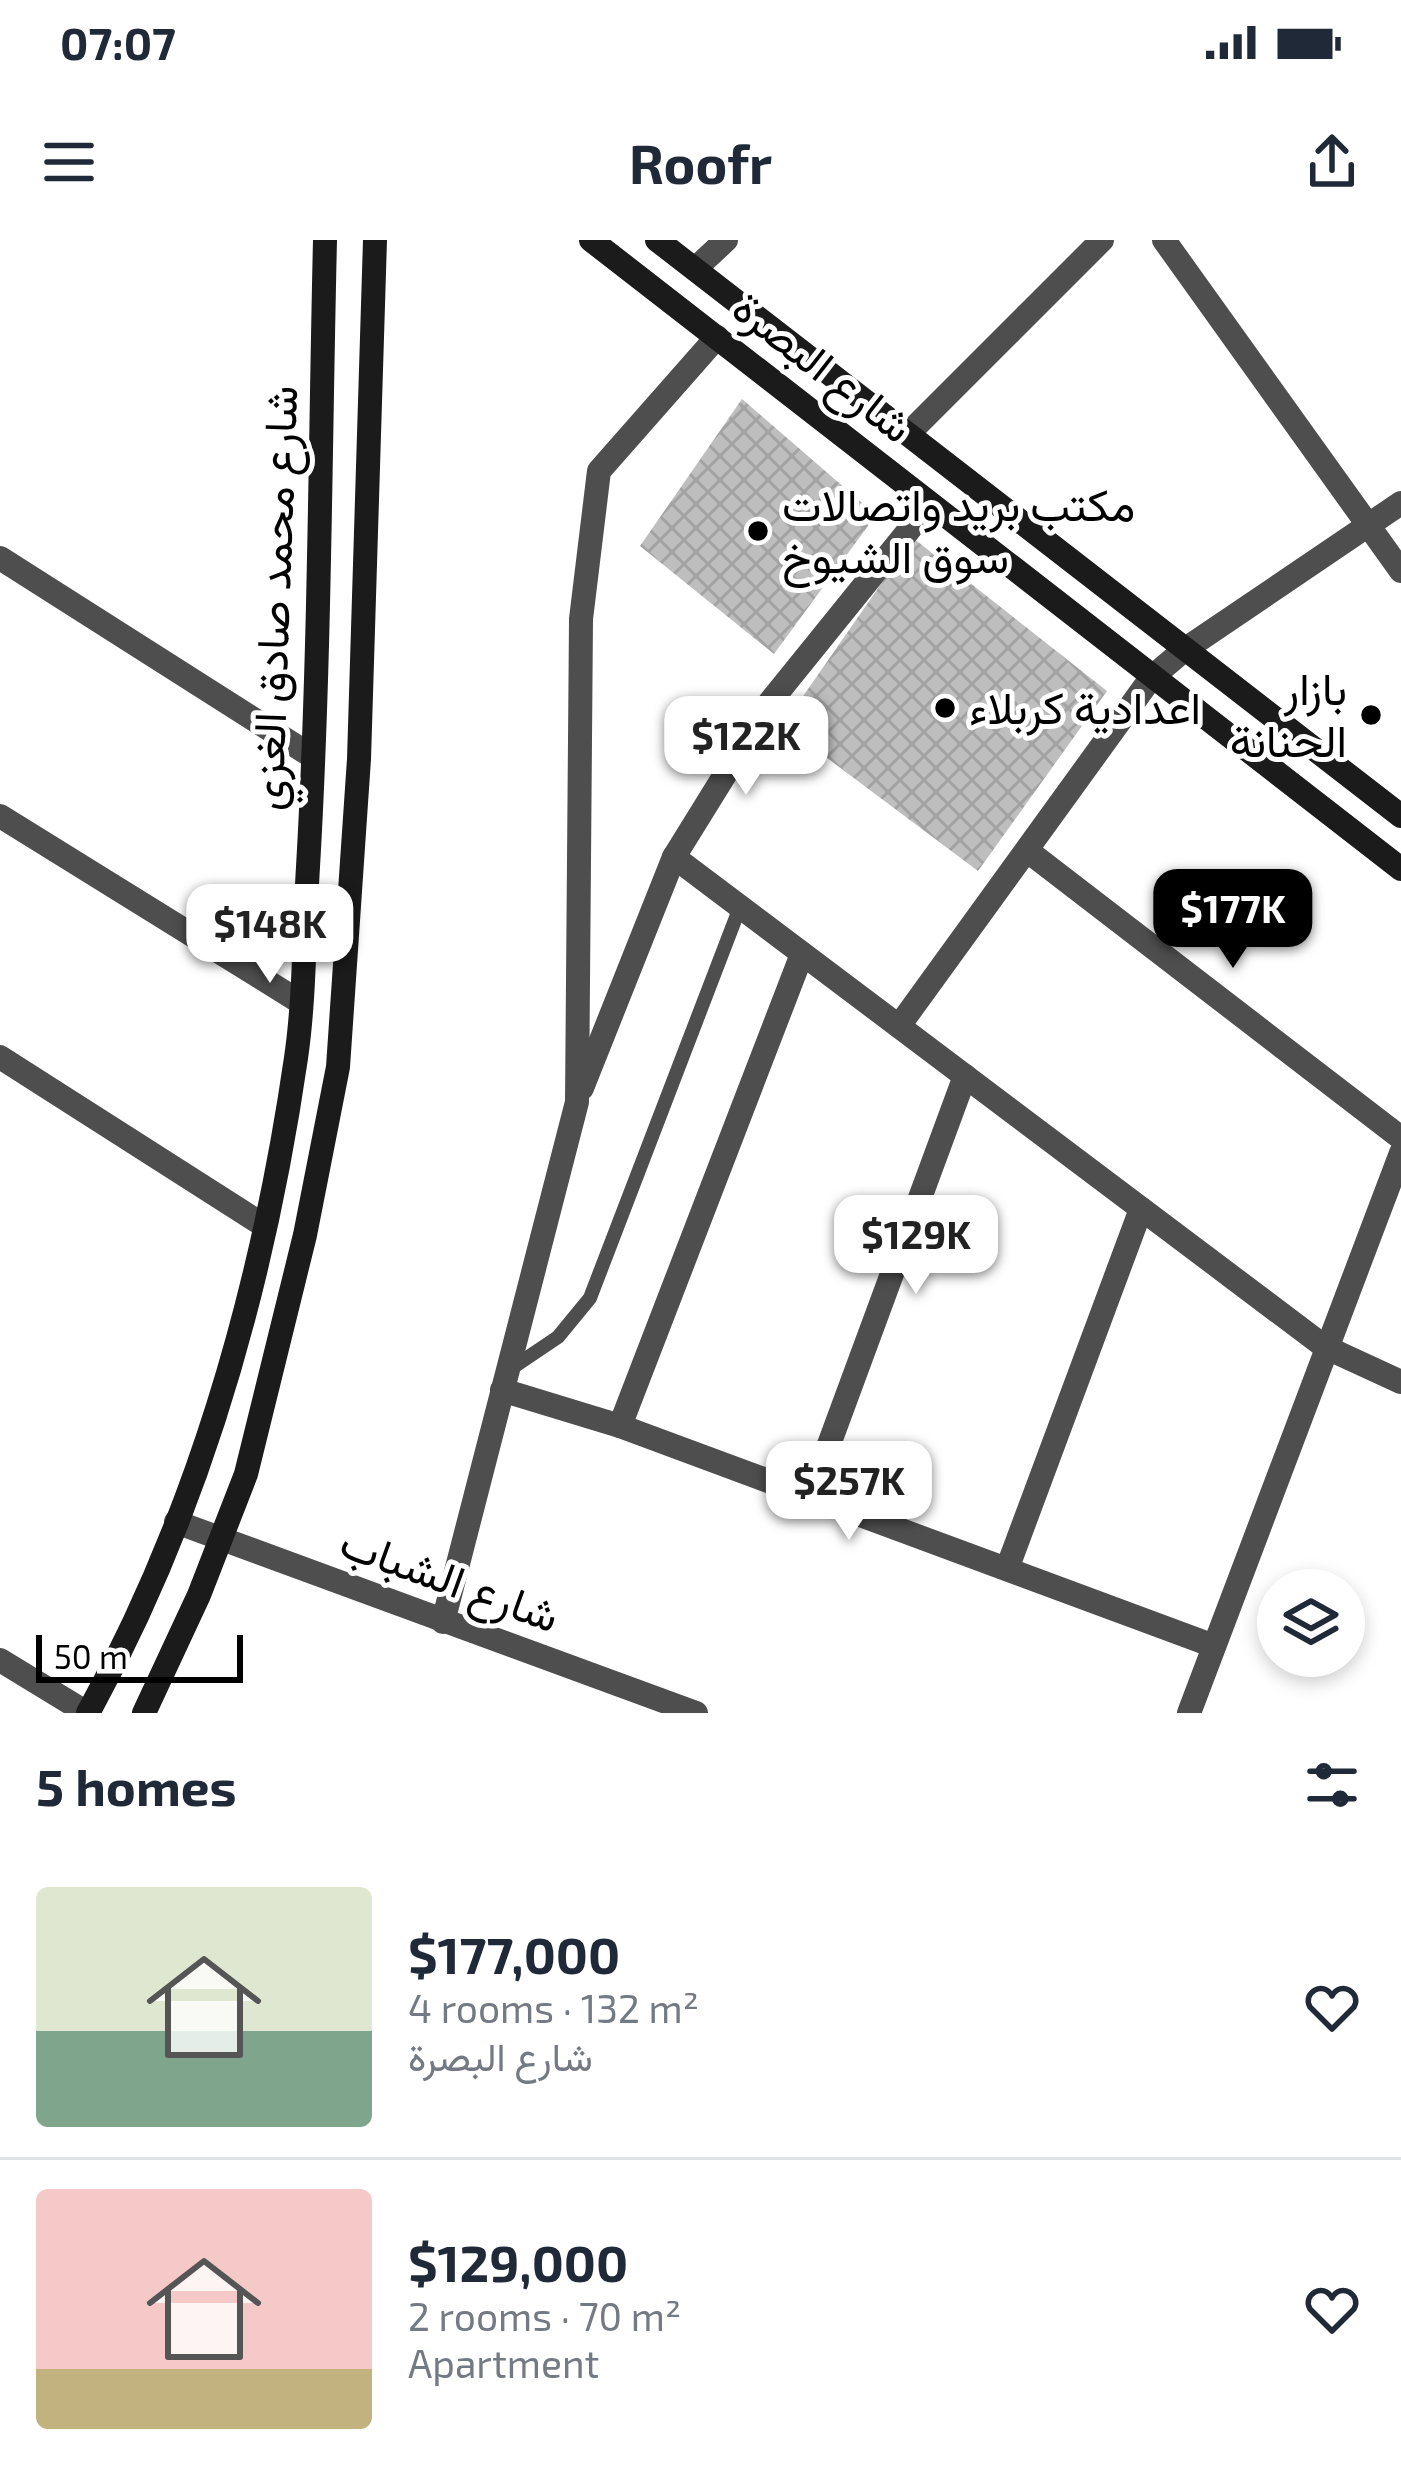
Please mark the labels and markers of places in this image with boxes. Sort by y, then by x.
place label: مكتب بريد واتصالات سوق الشيوخ [782,476,1135,588]
marker: مكتب بريد واتصالات سوق الشيوخ [745,518,771,544]
place label: بازار الحنانة [1230,660,1347,766]
place label: اعدادية كربلاء [969,679,1201,736]
marker: اعدادية كربلاء [932,695,958,721]
pin: $122K [662,696,830,798]
marker: بازار الحنانة [1358,702,1384,728]
pin: $177K [1149,869,1317,971]
pin: $148K [186,884,354,986]
pin: $129K [832,1195,1000,1297]
pin: $257K [765,1441,933,1543]

